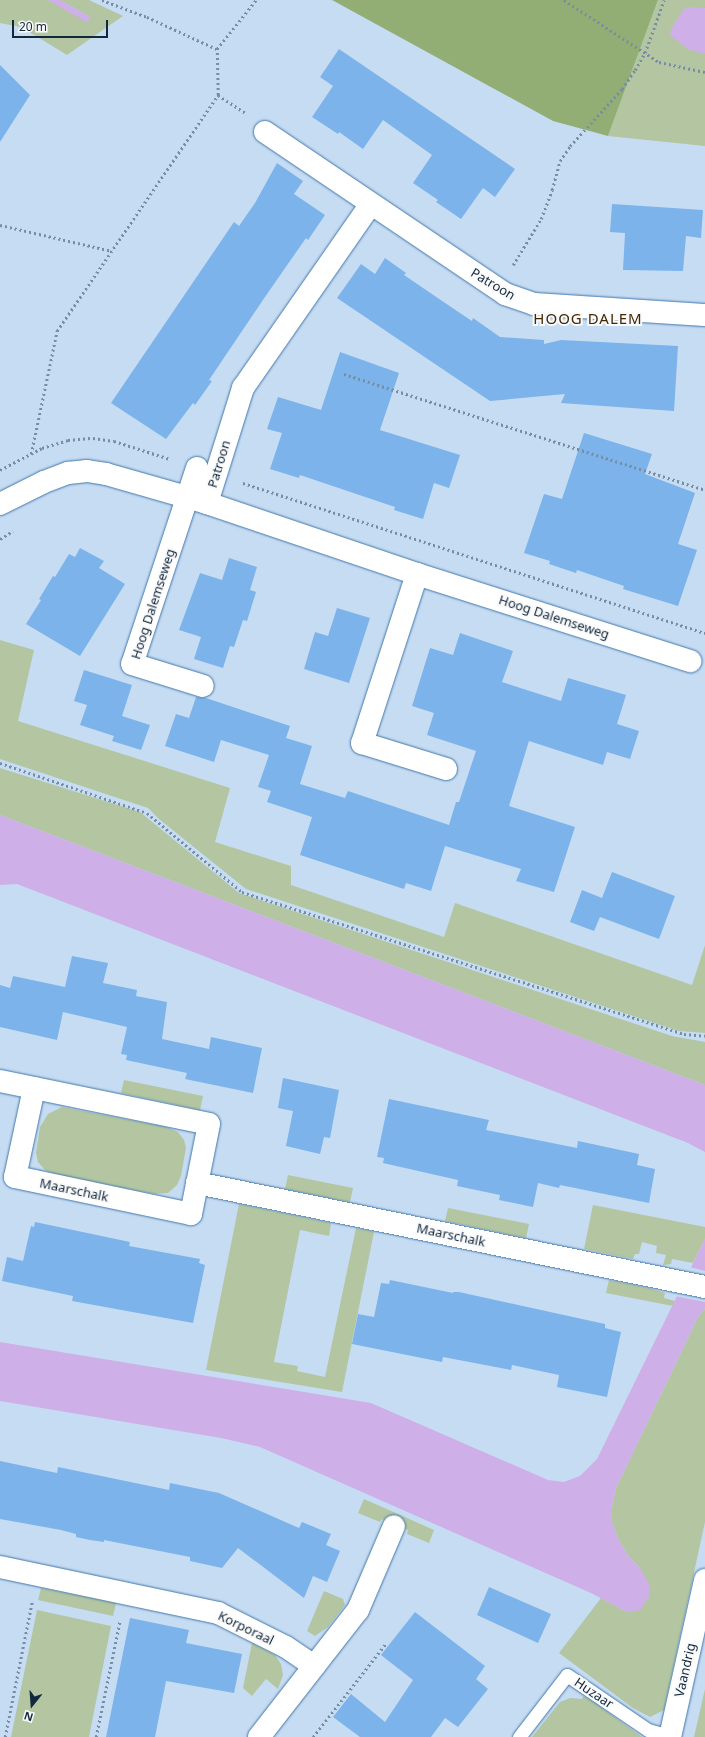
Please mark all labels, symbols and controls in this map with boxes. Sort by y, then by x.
scale bar [14,12,110,38]
text: 20 m [19,18,47,35]
street label: Patroon [468,265,518,303]
district label: HOOG DALEM [533,310,643,328]
street label: Patroon [204,438,234,490]
street label: Hoog Dalemseweg [128,547,178,661]
street label: Hoog Dalemseweg [497,592,611,642]
street label: Maarschalk [38,1175,110,1205]
street label: Maarschalk [415,1220,487,1250]
street label: Korporaal [216,1608,276,1648]
street label: Vaandrig [671,1642,699,1698]
street label: Huzaar [572,1674,616,1712]
north arrow [12,1685,52,1725]
text: N [22,1708,35,1725]

